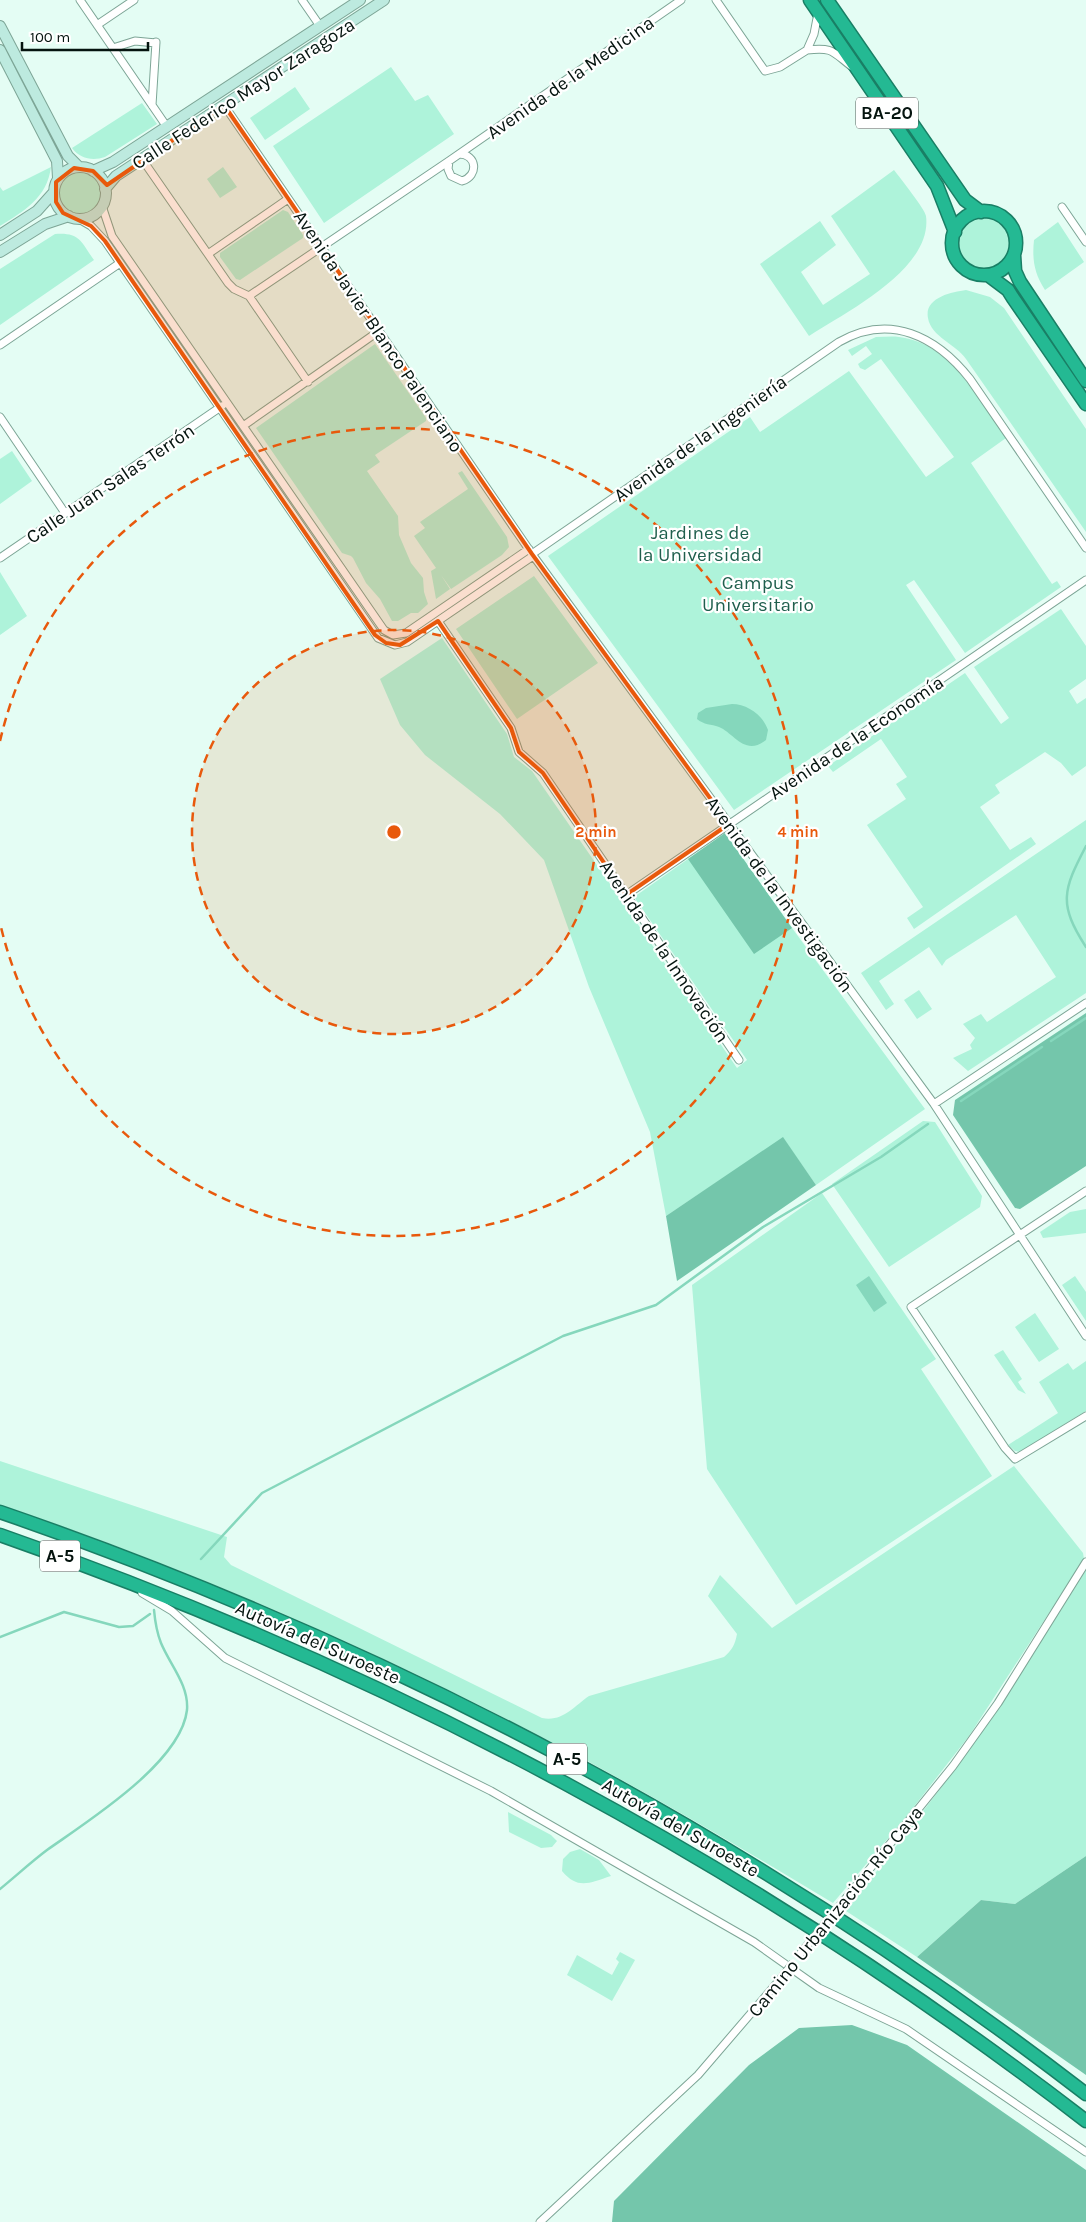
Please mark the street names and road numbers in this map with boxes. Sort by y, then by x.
street label: Avenida de la Medicina [483,12,658,144]
street label: Calle Federico Mayor Zaragoza [128,13,359,174]
road number: BA-20 [856,98,918,128]
street label: Avenida Javier Blanco Palenciano [289,207,467,457]
street label: Avenida de la Ingeniería [610,371,791,507]
street label: Calle Juan Salas Terrón [22,419,199,548]
street label: Avenida de la Economía [765,671,948,804]
street label: Avenida de la Investigación [701,793,858,997]
street label: Avenida de la Innovación [595,856,733,1047]
road number: A-5 [40,1540,80,1572]
street label: Autovía del Suroeste [232,1597,403,1689]
road number: A-5 [547,1744,587,1775]
street label: Autovía del Suroeste [598,1774,763,1882]
street label: Camino Urbanización Río Caya [744,1802,928,2021]

